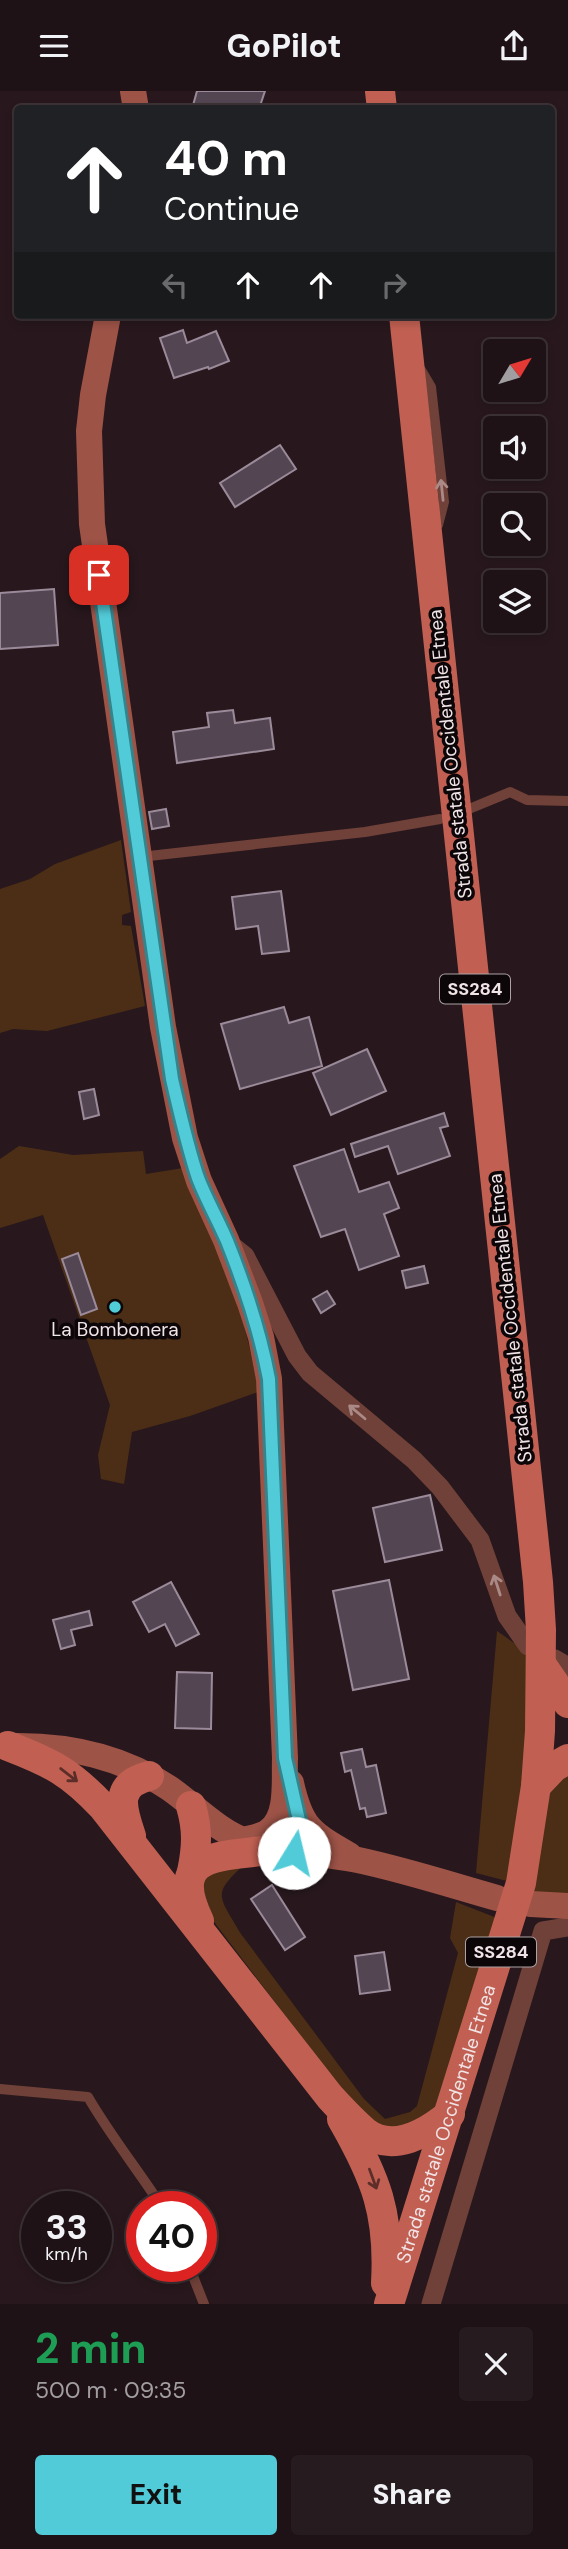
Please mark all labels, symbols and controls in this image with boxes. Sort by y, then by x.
text: GoPilot [227,25,341,67]
icon: menu [35,27,73,65]
icon: share [495,27,533,65]
text: 40 m [164,126,288,190]
icon: ahead [49,133,140,224]
text: Continue [164,188,299,230]
icon: left [156,266,194,304]
icon: ahead [229,266,267,304]
icon: ahead [302,266,340,304]
icon: right [375,266,413,304]
north arrow [483,339,546,403]
map controls [483,339,546,633]
button: sound [483,416,546,479]
one-way arrow [436,479,449,502]
button: search [483,493,546,556]
pin [69,545,129,605]
icon: arrive [80,556,118,594]
button: layers [483,570,546,633]
street label: Strada statale Occidentale Etnea [422,608,478,900]
road number: SS284 [440,975,510,1003]
street label: Strada statale Occidentale Etnea [482,1172,538,1464]
marker: La Bombonera [107,1299,123,1315]
place label: La Bombonera [51,1317,179,1342]
one-way arrow [348,1404,366,1420]
one-way arrow [490,1575,503,1597]
one-way arrow [60,1768,78,1783]
position arrow [257,1816,331,1890]
road number: SS284 [466,1937,536,1966]
street label: Strada statale Occidentale Etnea [390,1981,501,2266]
one-way arrow [368,2167,380,2189]
speed limit sign: 40 [126,2191,217,2282]
text: 33 [45,2204,88,2250]
text: km/h [45,2242,88,2266]
text: 2 min [35,2321,146,2376]
button: close [459,2327,533,2401]
text: 500 m · 09:35 [35,2375,186,2405]
button: Exit [35,2455,277,2535]
button: Share [291,2455,533,2535]

